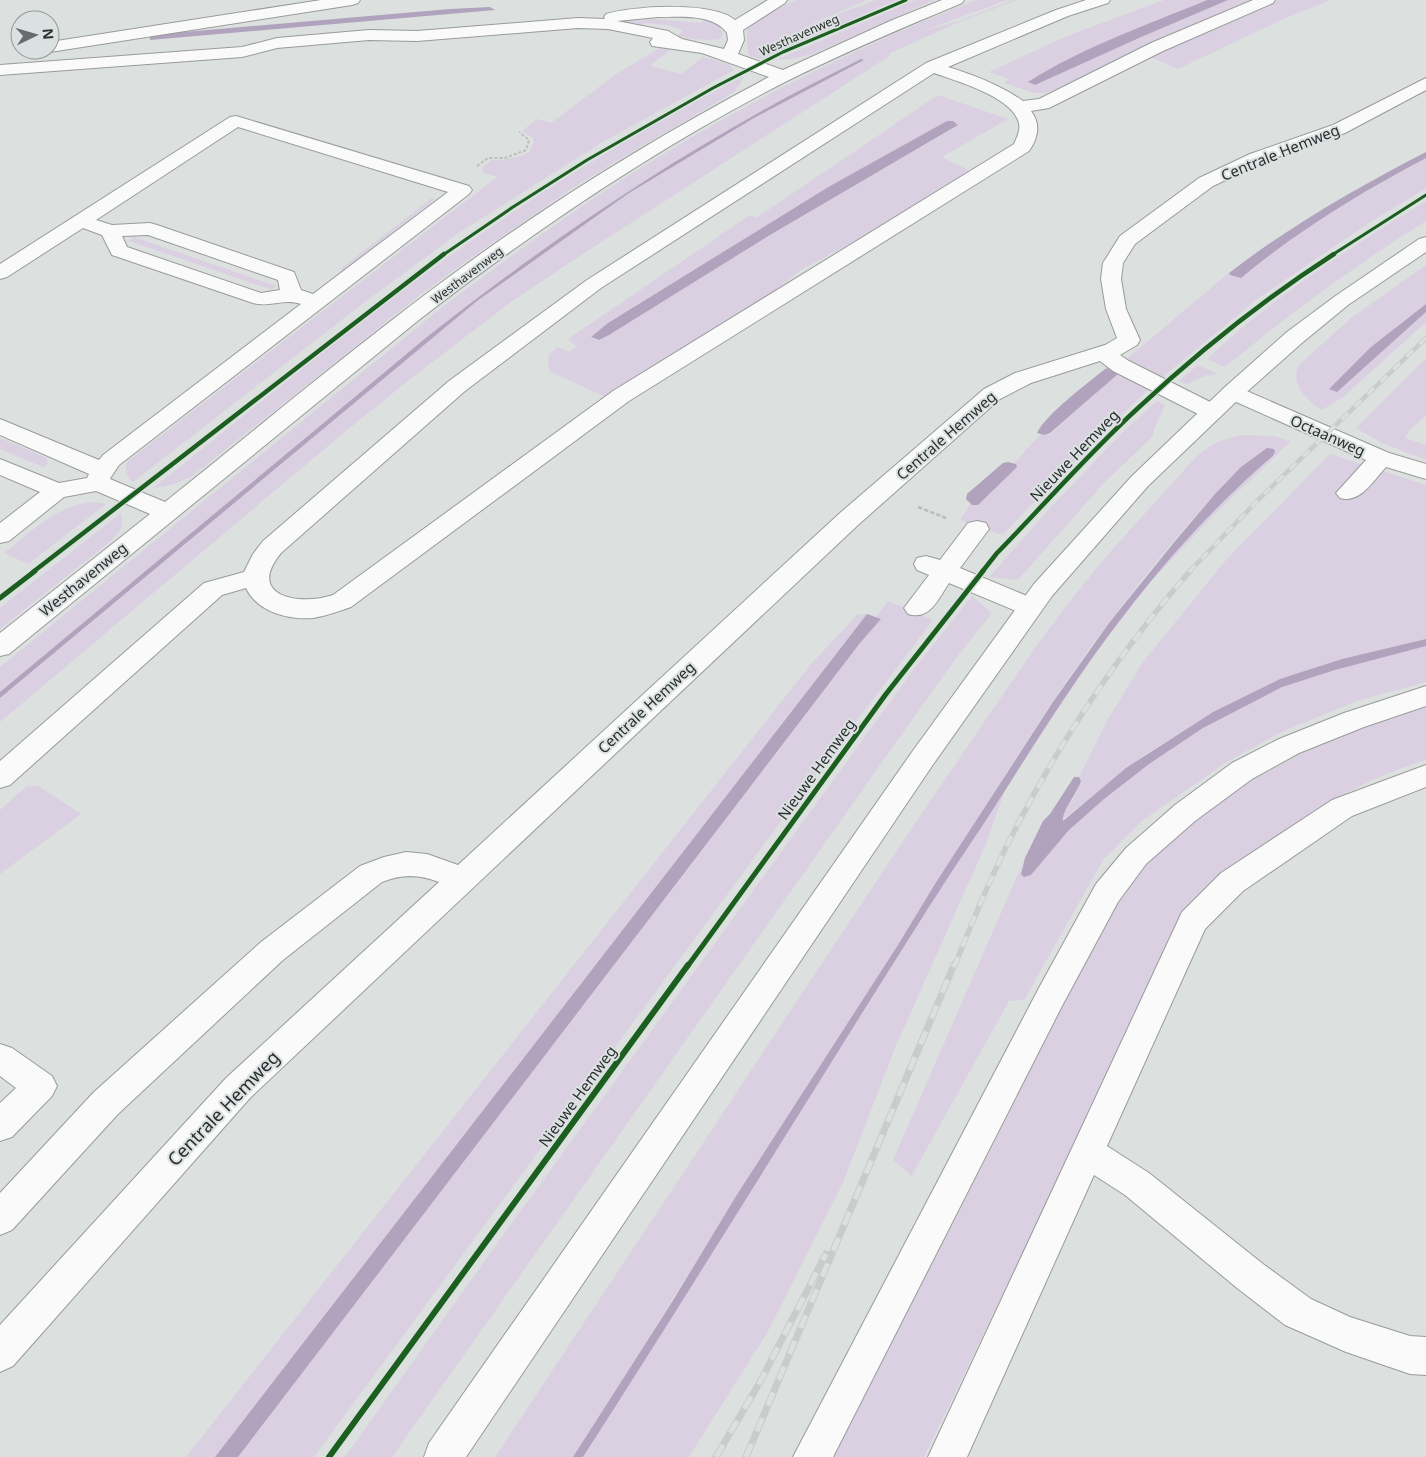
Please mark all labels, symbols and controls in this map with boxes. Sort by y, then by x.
north arrow [10,10,60,60]
street label: Westhavenweg [756,10,842,60]
text: N [38,27,58,40]
street label: Centrale Hemweg [1218,119,1342,185]
street label: Westhavenweg [428,242,506,308]
street label: Centrale Hemweg [892,386,1000,484]
street label: Nieuwe Hemweg [1025,405,1123,505]
street label: Octaanweg [1287,410,1369,460]
street label: Westhavenweg [35,537,131,621]
street label: Centrale Hemweg [593,657,699,757]
street label: Nieuwe Hemweg [773,714,859,824]
street label: Nieuwe Hemweg [534,1041,620,1151]
street label: Centrale Hemweg [162,1045,284,1171]

